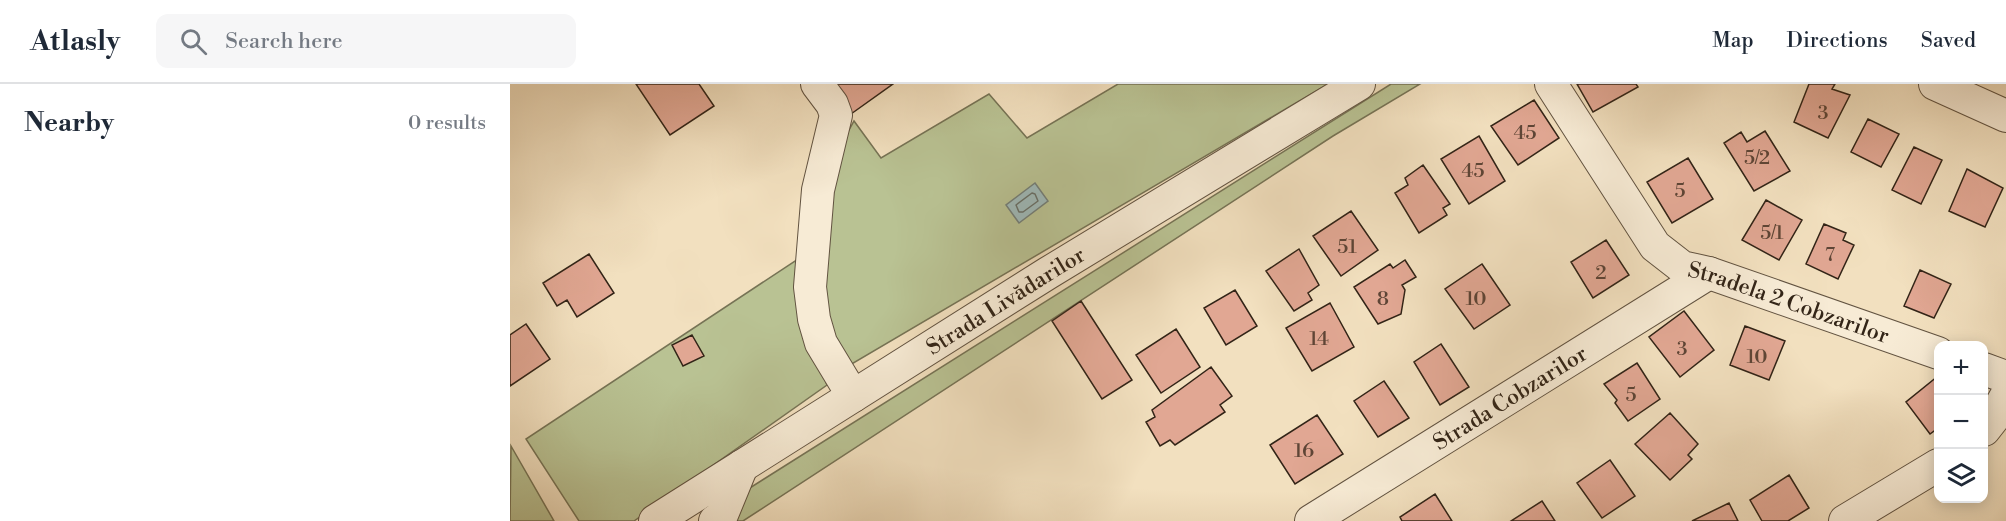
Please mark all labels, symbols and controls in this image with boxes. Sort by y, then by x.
search box [156,14,576,68]
text: Atlasly [30,24,120,59]
icon: search [177,25,210,58]
text: Search here [225,28,343,55]
text: Map [1712,28,1754,54]
text: Directions [1787,28,1888,54]
text: Saved [1921,28,1976,54]
house number: 3 [1817,101,1829,126]
text: Nearby [24,107,114,139]
text: 0 results [408,111,486,136]
house number: 45 [1514,121,1536,146]
house number: 5/2 [1744,146,1770,171]
house number: 45 [1462,159,1484,184]
house number: 5 [1674,179,1686,204]
house number: 5/1 [1760,221,1784,246]
house number: 51 [1337,235,1357,260]
street label: Strada Livădarilor [922,242,1090,361]
house number: 7 [1825,243,1835,268]
street label: Stradela 2 Cobzarilor [1685,257,1893,350]
house number: 2 [1595,261,1607,286]
house number: 8 [1377,287,1389,312]
house number: 10 [1465,287,1487,312]
house number: 14 [1309,327,1329,352]
house number: 3 [1676,337,1688,362]
street label: Strada Cobzarilor [1428,340,1592,457]
map controls [1934,341,1988,503]
button: + [1934,341,1988,395]
house number: 10 [1746,345,1768,370]
house number: 5 [1625,383,1637,408]
button: − [1934,395,1988,449]
house number: 16 [1294,439,1314,464]
button: layers [1934,449,1988,503]

